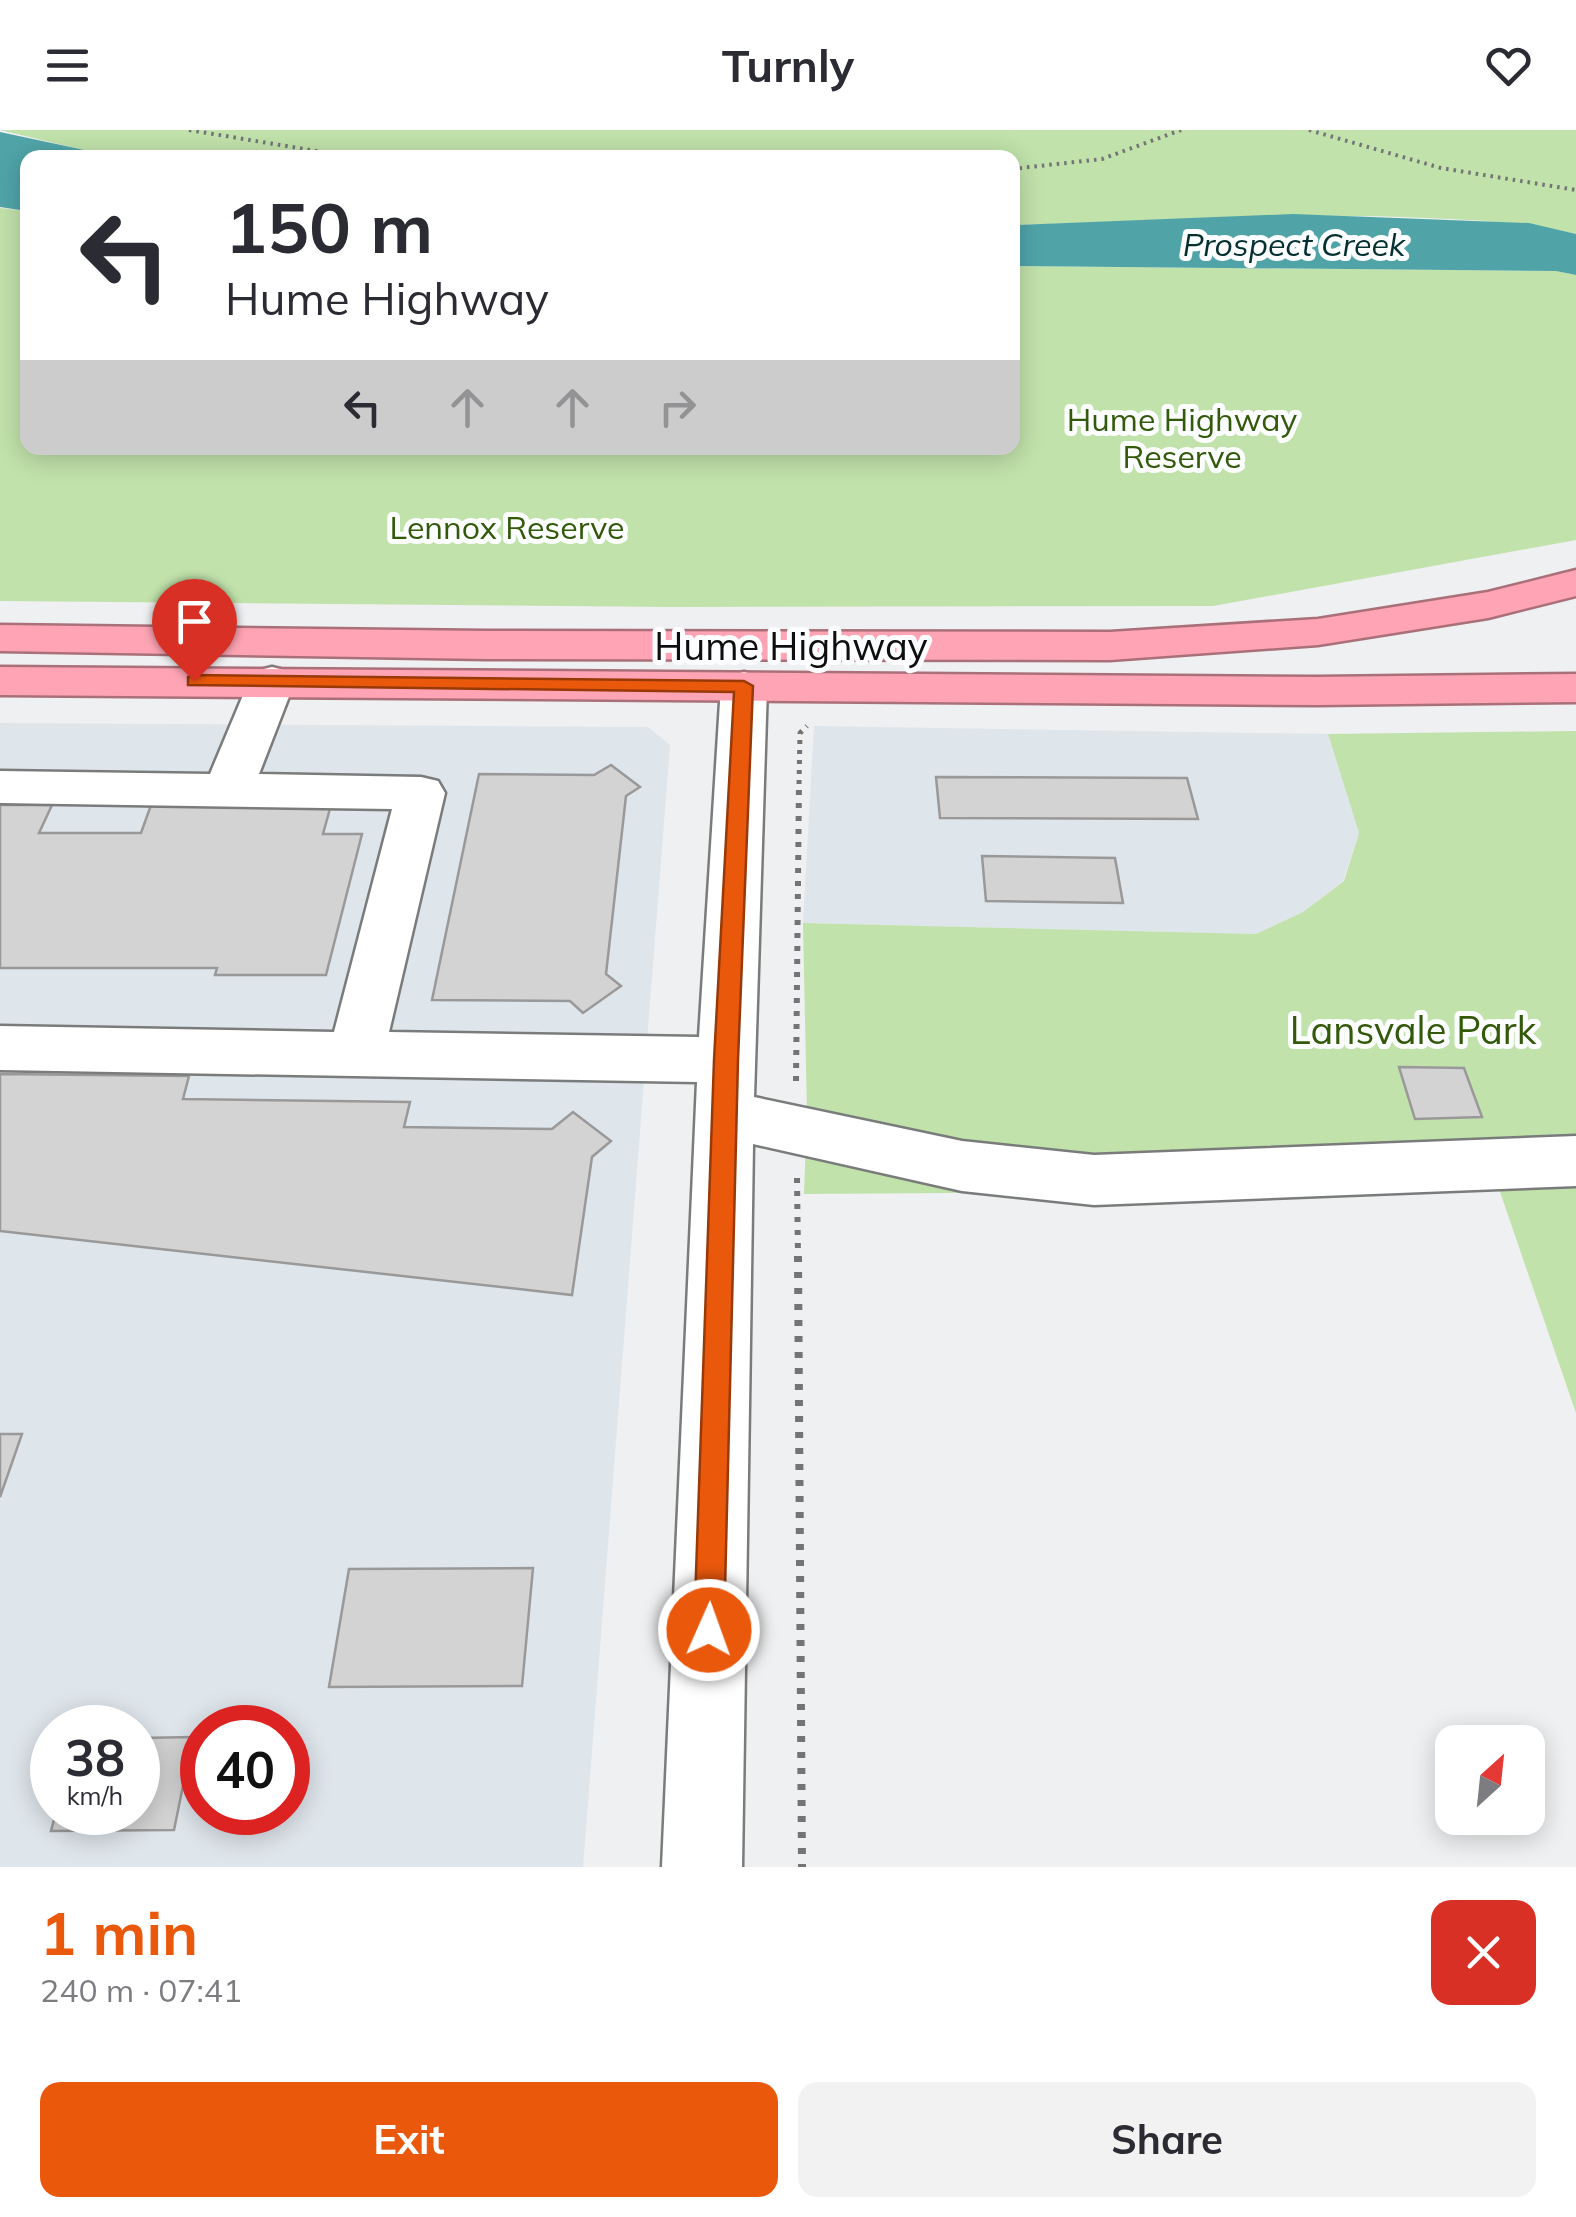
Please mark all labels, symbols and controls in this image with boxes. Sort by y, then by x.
text: Turnly [722,37,854,93]
icon: menu [40,38,95,93]
icon: heart [1481,38,1536,93]
text: 150 m [225,183,433,271]
icon: left [60,190,190,320]
water label: Prospect Creek [1183,224,1407,264]
text: Hume Highway [225,270,549,326]
icon: left [335,380,390,435]
icon: ahead [440,380,495,435]
icon: ahead [545,380,600,435]
icon: right [650,380,705,435]
park label: Hume Highway Reserve [1067,399,1297,476]
park label: Lennox Reserve [390,507,624,547]
pin [152,579,237,682]
icon: arrive [167,594,222,649]
street label: Hume Highway [654,622,928,670]
park label: Lansvale Park [1290,1006,1537,1054]
position arrow [657,1578,761,1682]
speed limit sign: 40 [180,1705,310,1835]
north arrow [1435,1725,1545,1835]
map controls [1435,1725,1545,1835]
text: 38 [65,1726,125,1789]
text: km/h [67,1780,123,1811]
text: 1 min [40,1895,198,1970]
button: close [1431,1900,1536,2005]
text: 240 m · 07:41 [40,1970,242,2010]
button: Exit [40,2082,778,2197]
button: Share [798,2082,1536,2197]

